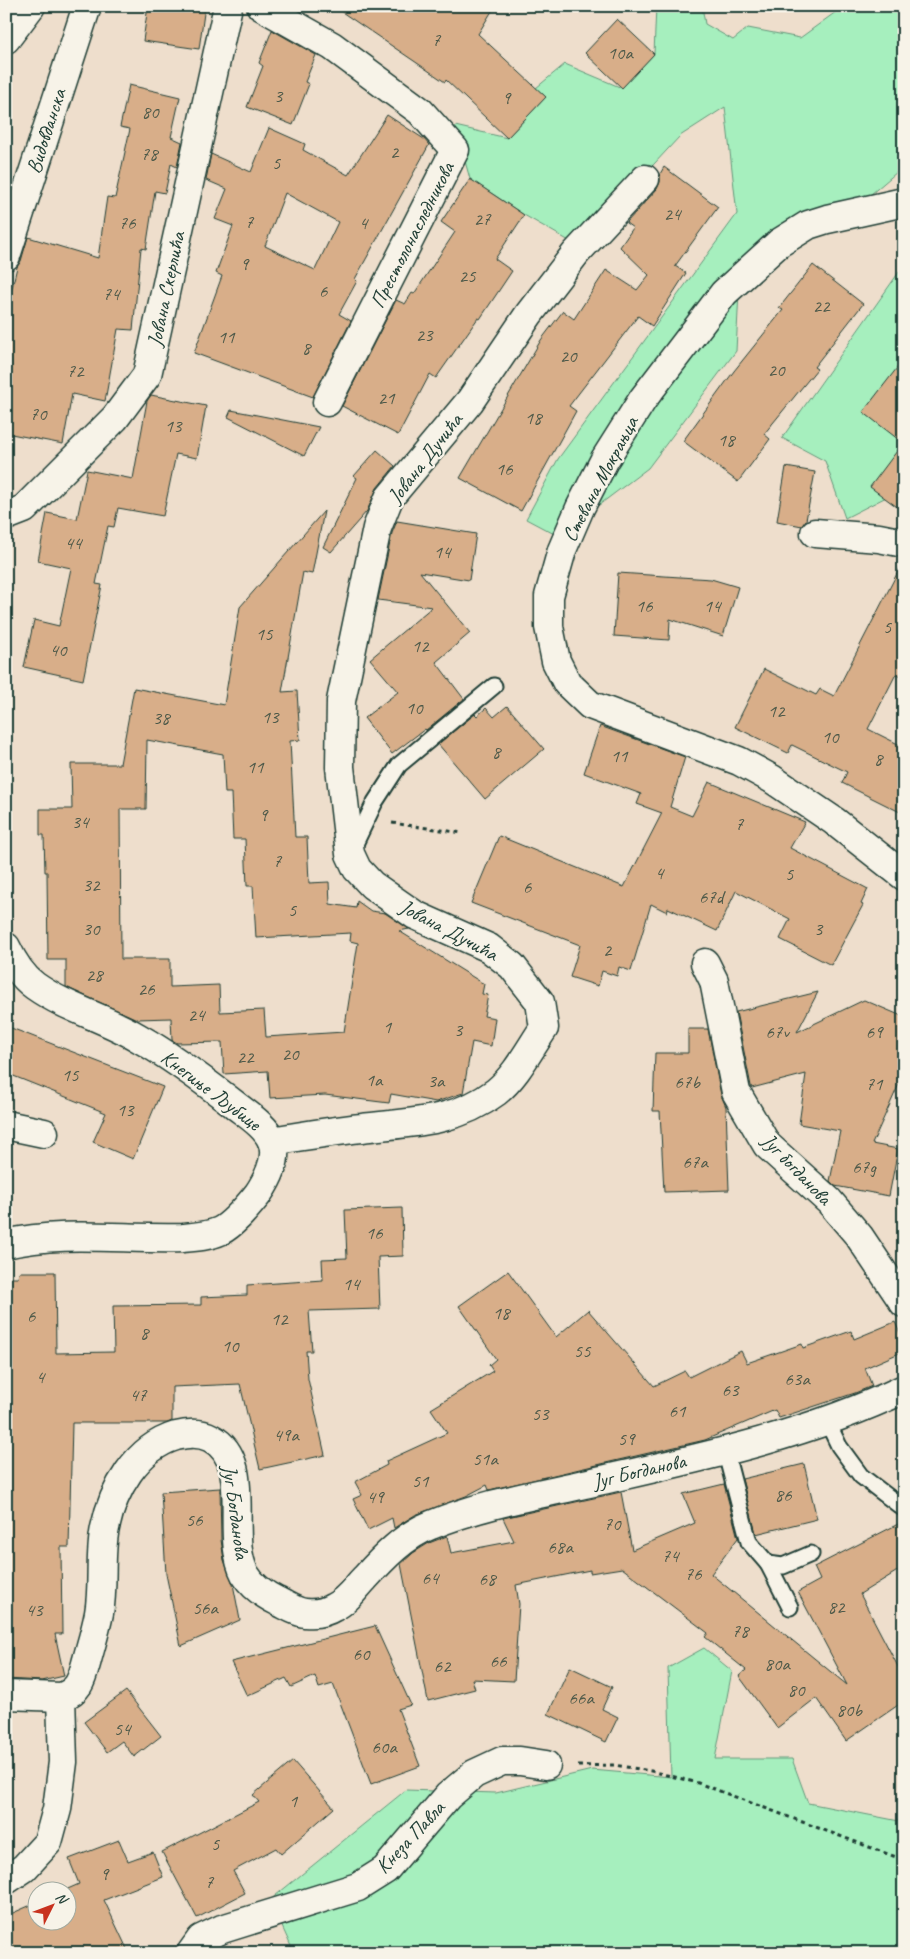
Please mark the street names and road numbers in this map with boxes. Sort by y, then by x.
street label: Видовданска [20,84,72,177]
street label: Престолонаследникова [364,156,461,312]
street label: Јована Скерлића [141,227,191,350]
street label: Јована Дучића [381,406,469,509]
street label: Стевана Мокрањца [556,410,645,546]
street label: Јована Дучића [395,893,504,967]
street label: Кнегиње Љубице [156,1044,267,1137]
street label: Југ богданова [756,1127,839,1211]
street label: Југ Богданова [589,1447,690,1495]
street label: Југ Богданова [216,1462,256,1562]
street label: Кнеза Павла [370,1794,451,1879]

